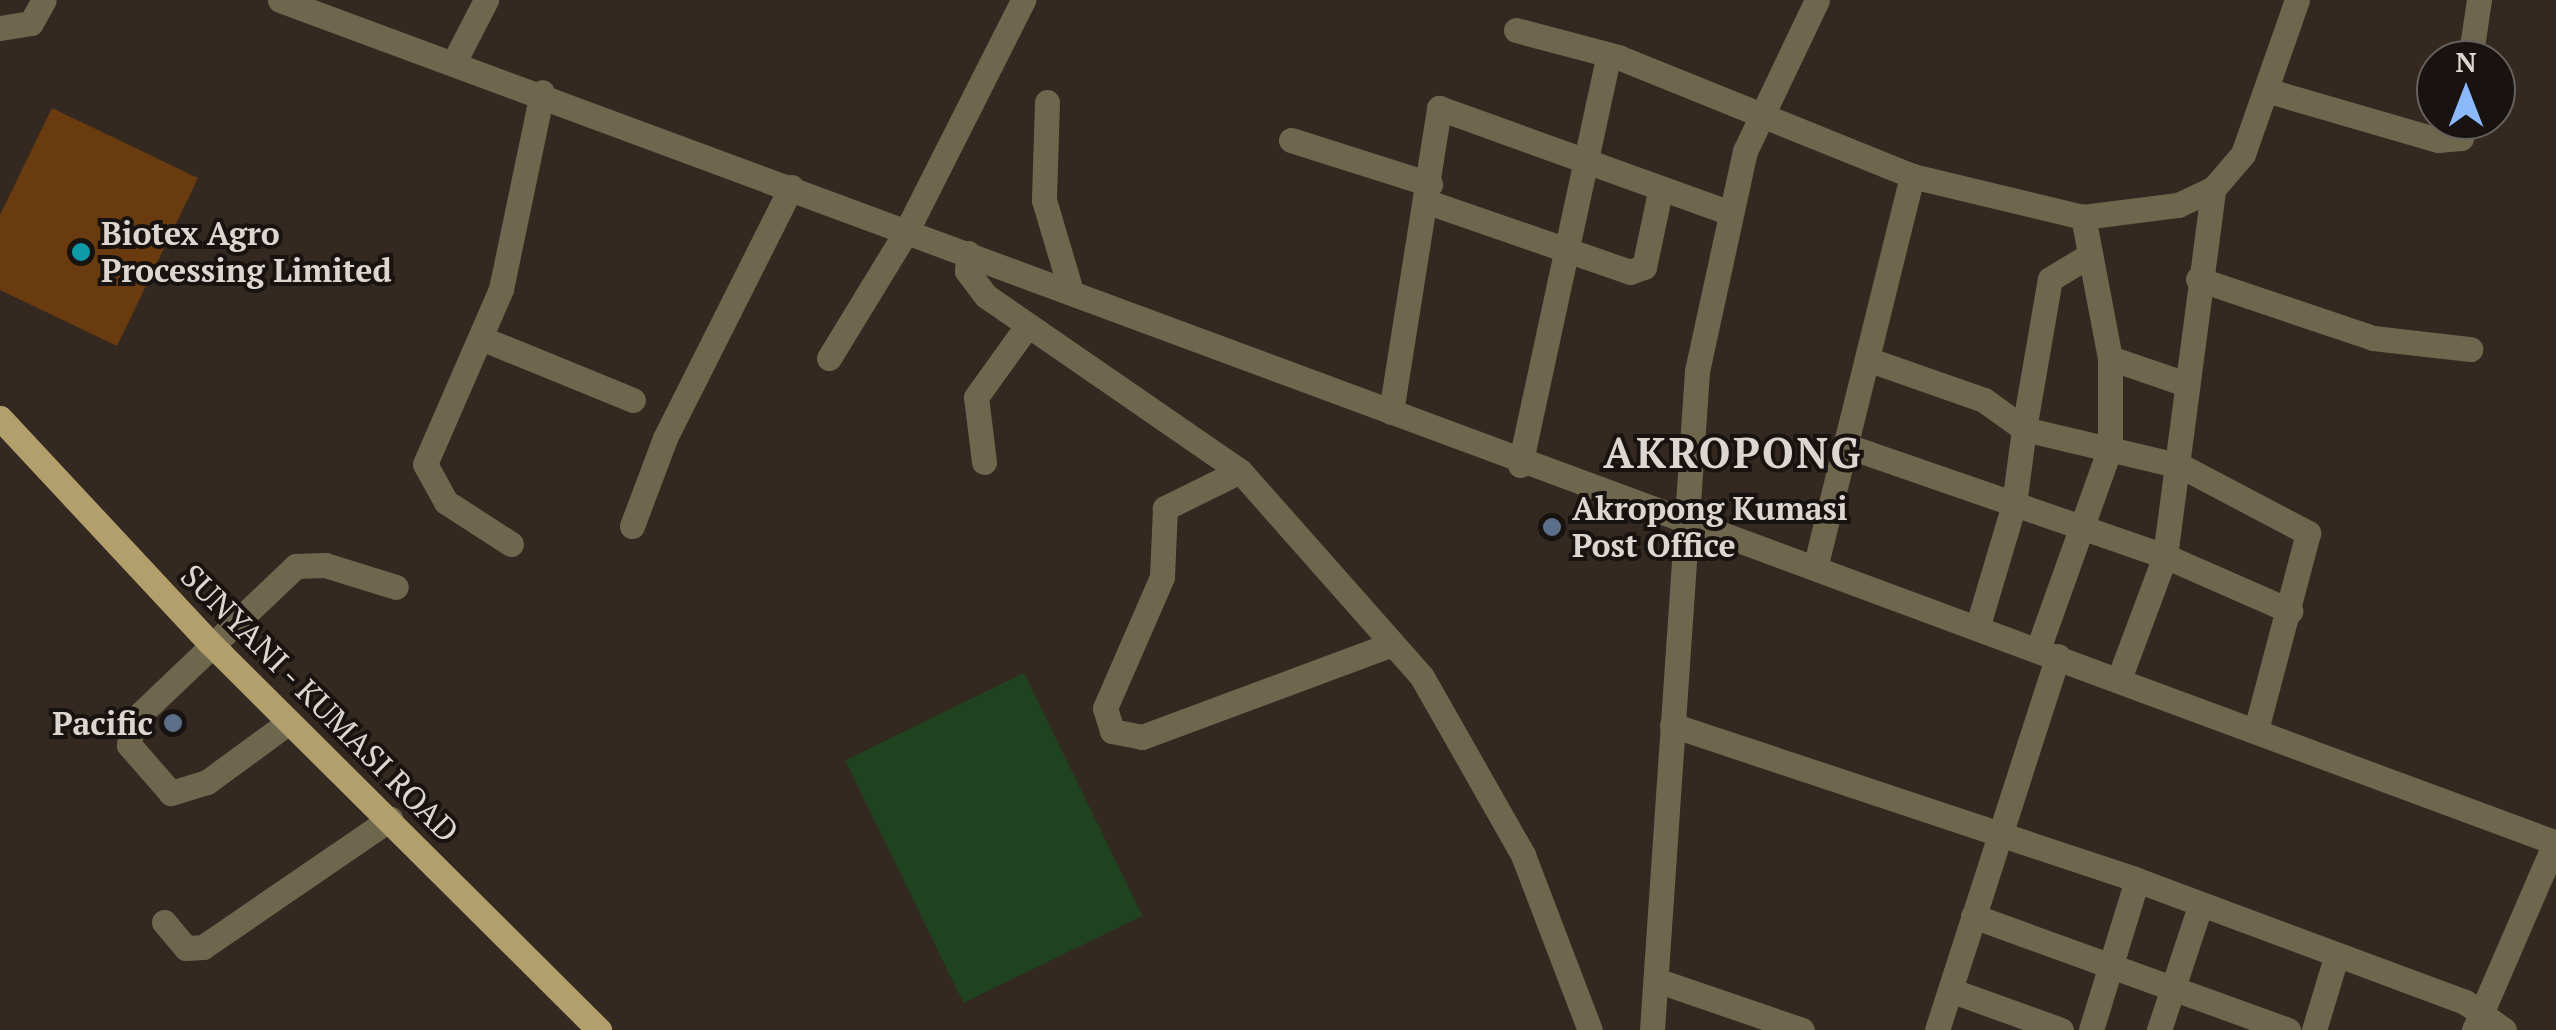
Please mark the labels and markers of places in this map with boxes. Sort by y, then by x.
place label: Biotex Agro Processing Limited [101,215,392,290]
marker: Biotex Agro Processing Limited [70,241,92,263]
place label: Akropong Kumasi Post Office [1572,490,1848,565]
marker: Akropong Kumasi Post Office [1541,516,1563,538]
place label: Pacific [52,704,153,742]
marker: Pacific [162,712,184,734]

